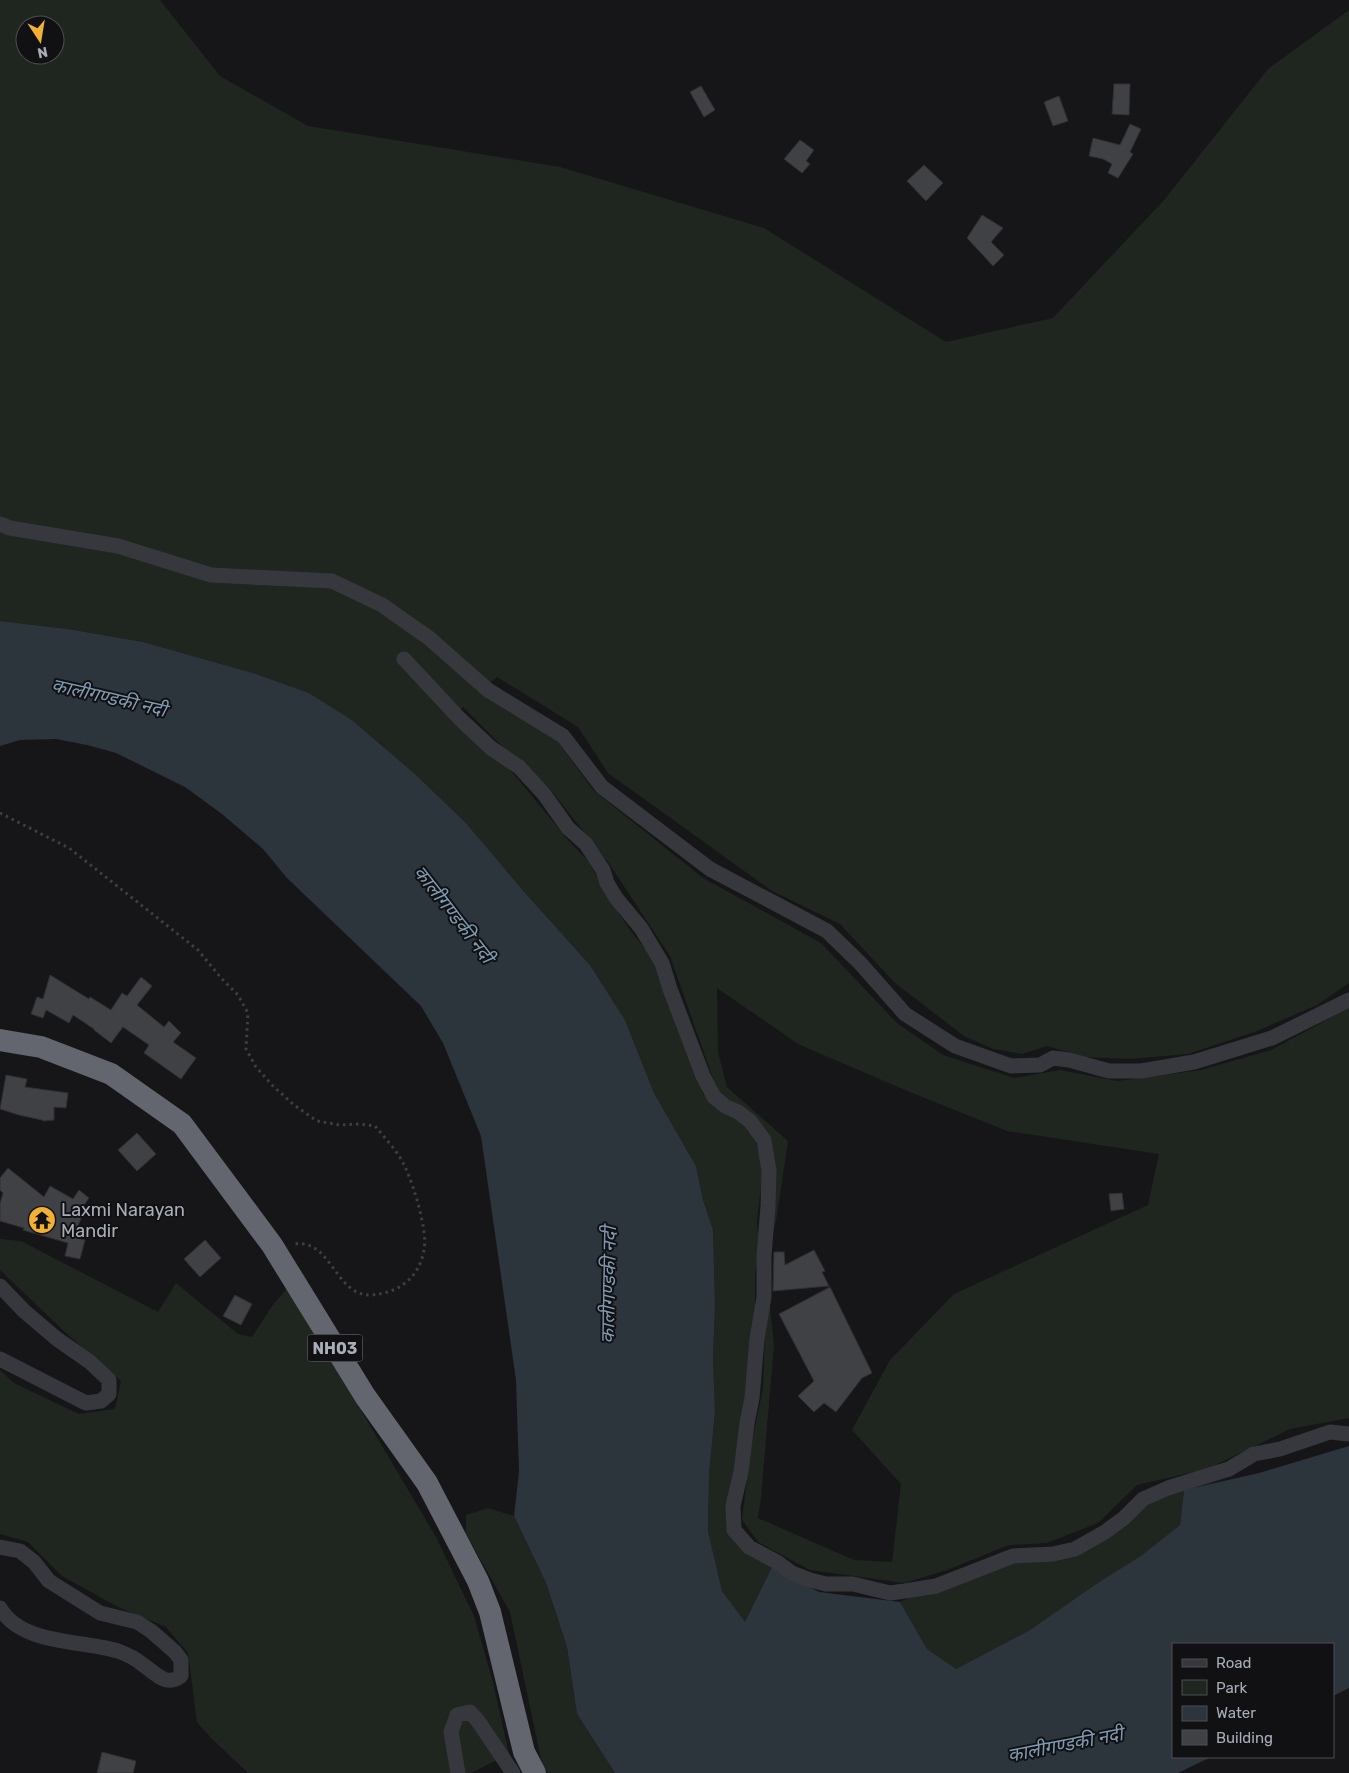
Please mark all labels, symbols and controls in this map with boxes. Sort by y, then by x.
north arrow [15,15,65,65]
text: N [36,43,49,62]
water label: कालीगण्डकी नदी [49,673,172,723]
water label: कालीगण्डकी नदी [409,861,501,971]
place label: Laxmi Narayan Mandir [61,1199,185,1242]
temple icon: Laxmi Narayan Mandir [27,1205,57,1235]
water label: कालीगण्डकी नदी [596,1222,621,1344]
road number: NH03 [308,1335,362,1362]
legend [1172,1643,1334,1758]
text: Road [1216,1654,1252,1672]
text: Park [1216,1679,1247,1697]
text: Water [1216,1704,1256,1722]
water label: कालीगण्डकी नदी [1005,1721,1129,1767]
text: Building [1216,1729,1273,1747]

